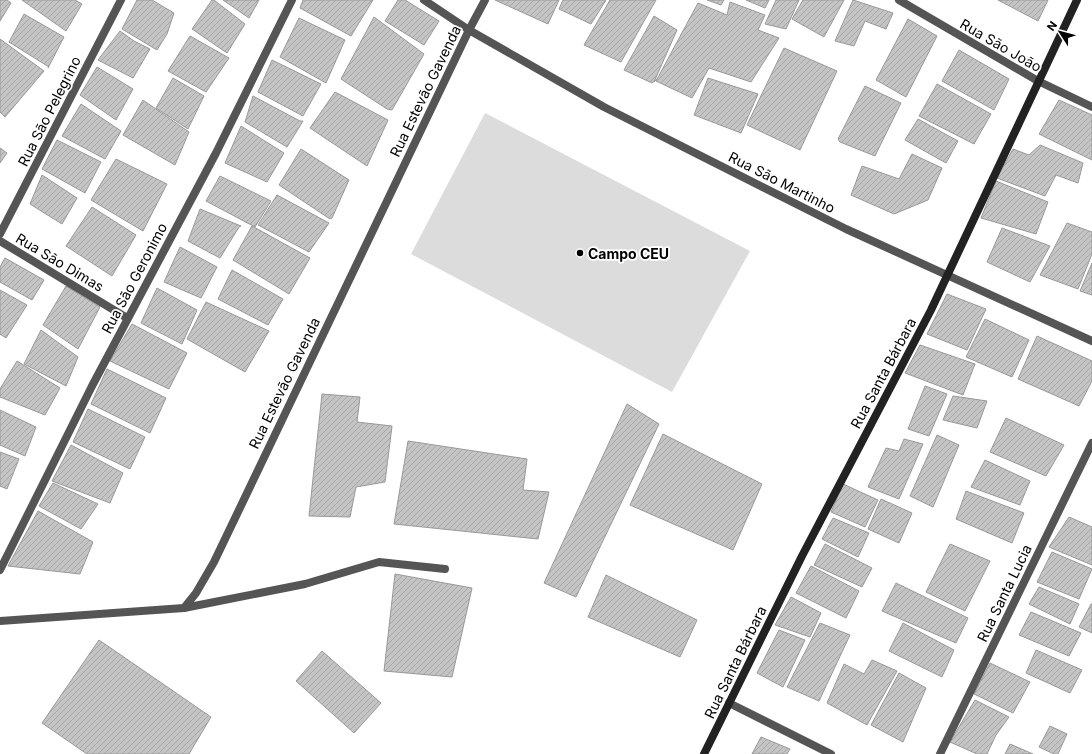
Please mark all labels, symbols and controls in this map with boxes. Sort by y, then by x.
north arrow [1040,12,1080,52]
street label: Rua São João [957,15,1045,75]
text: N [1044,19,1060,34]
street label: Rua Estevão Gavenda [386,23,464,159]
street label: Rua São Pelegrino [14,53,84,169]
street label: Rua São Martinho [726,148,838,216]
street label: Rua São Geronimo [98,220,170,336]
street label: Rua São Dimas [13,229,107,295]
place label: Campo CEU [588,245,669,262]
marker: Campo CEU [575,248,585,258]
street label: Rua Estevão Gavenda [245,315,323,451]
street label: Rua Santa Bárbara [847,315,919,431]
street label: Rua Santa Lucia [973,542,1035,644]
street label: Rua Santa Bárbara [700,603,770,721]

